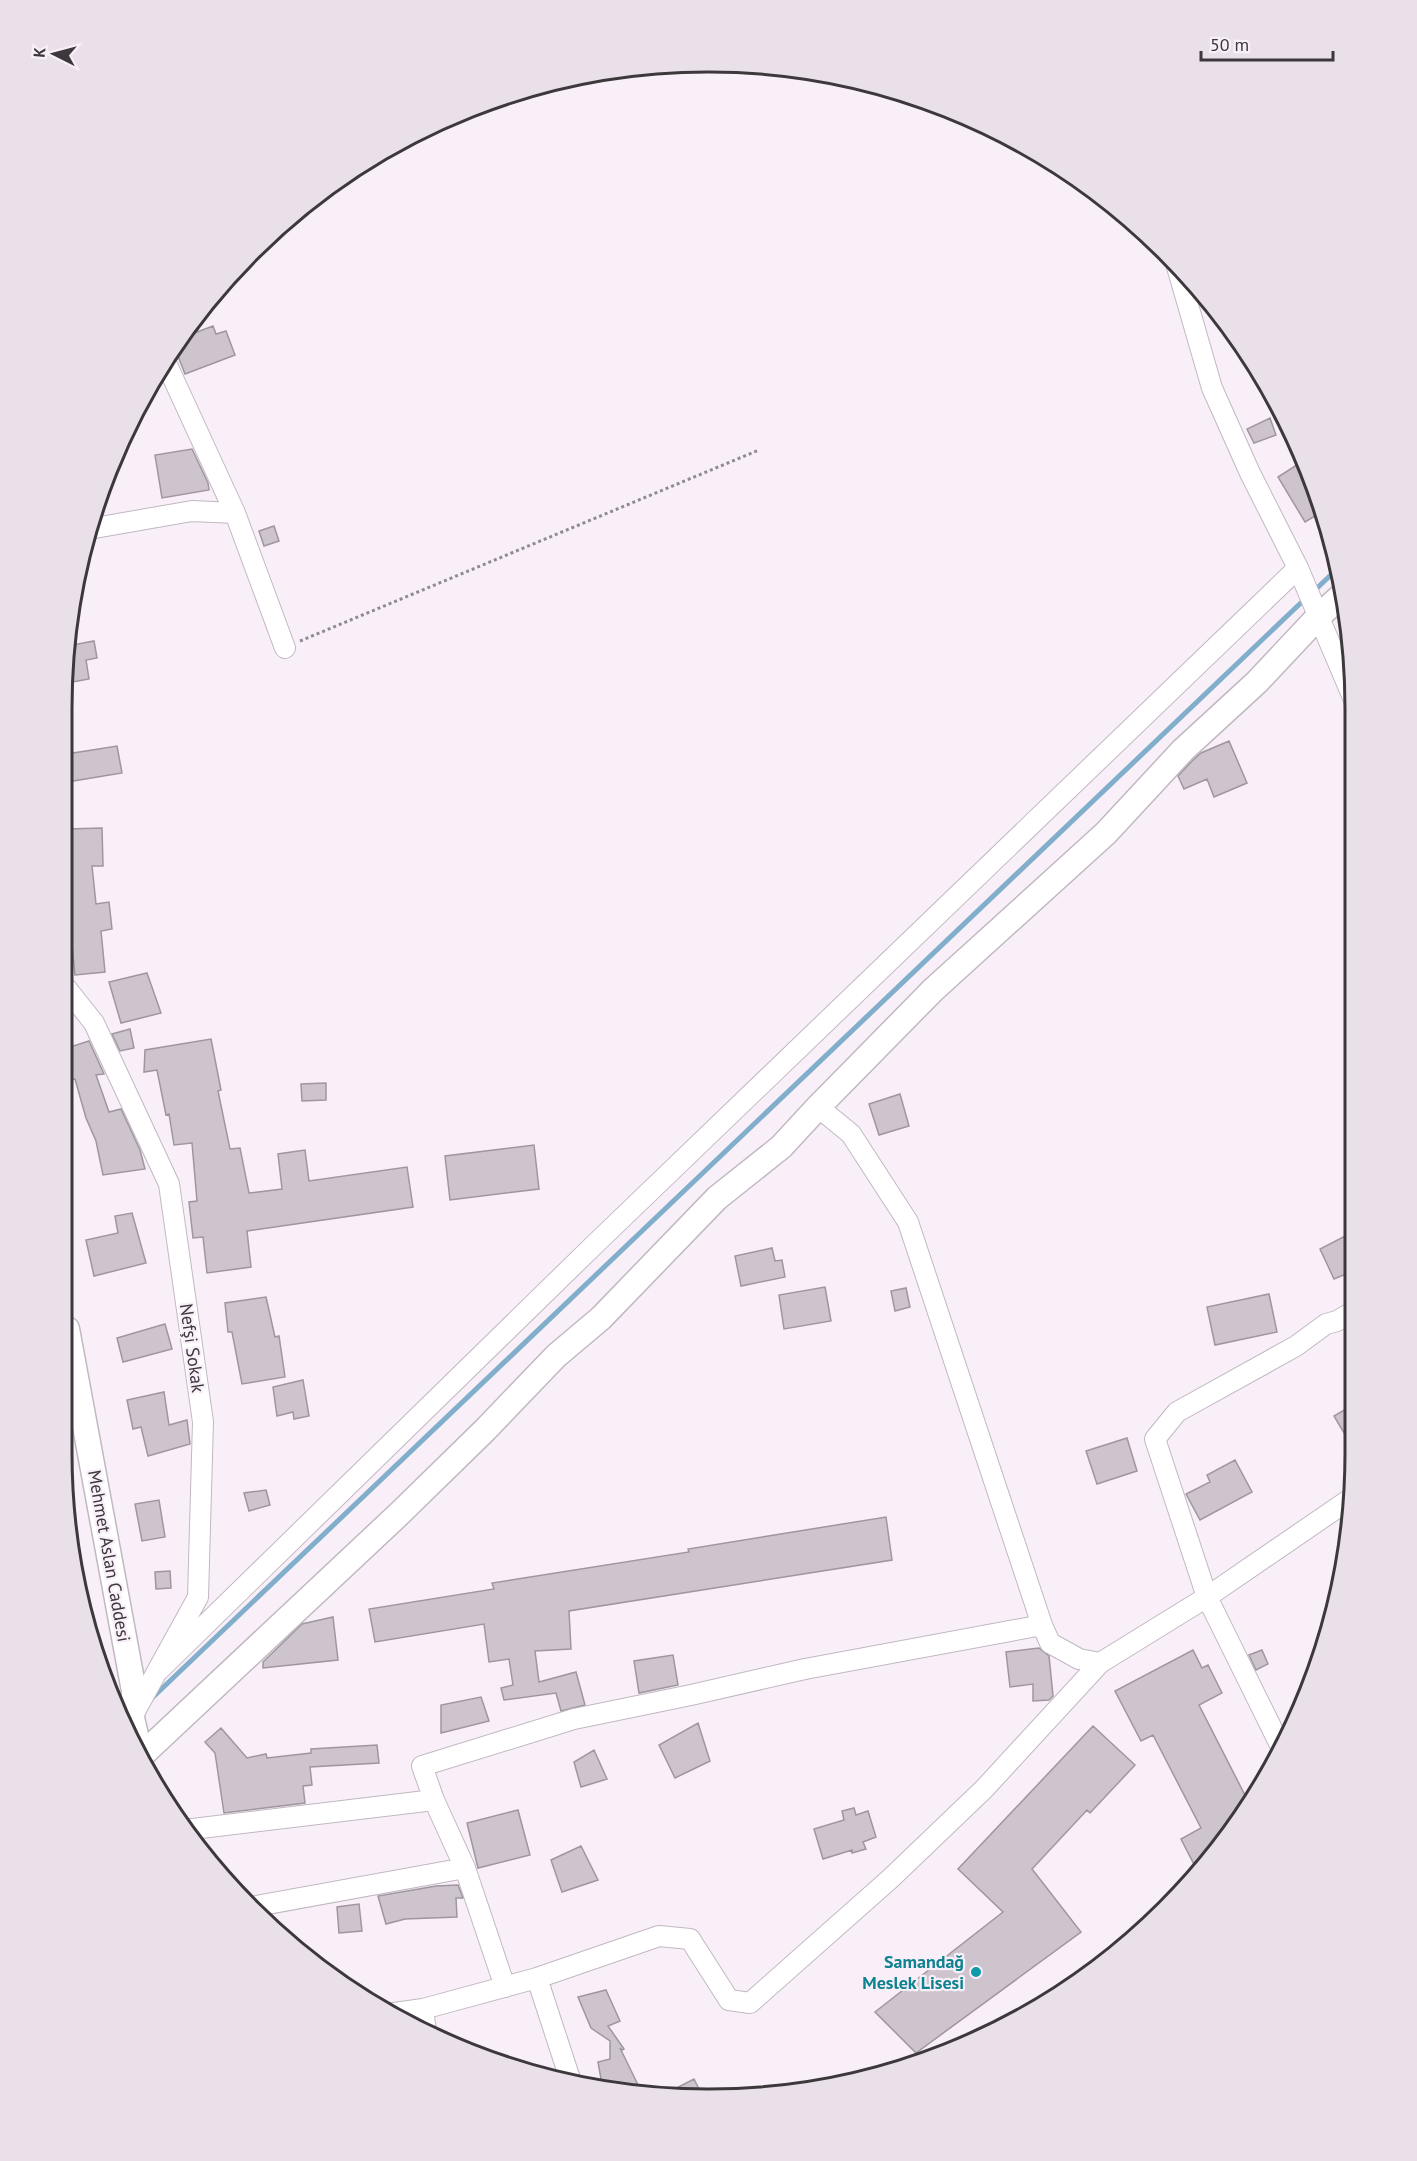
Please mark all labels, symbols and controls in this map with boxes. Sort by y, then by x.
north arrow [24,24,84,84]
scale bar [1201,24,1333,62]
text: 50 m [1210,33,1249,56]
text: K [29,46,50,58]
street label: Nefşi Sokak [175,1302,210,1394]
street label: Mehmet Aslan Caddesi [83,1468,136,1644]
place label: Samandağ Meslek Lisesi [862,1950,964,1994]
marker: Samandağ Meslek Lisesi [969,1965,983,1979]

